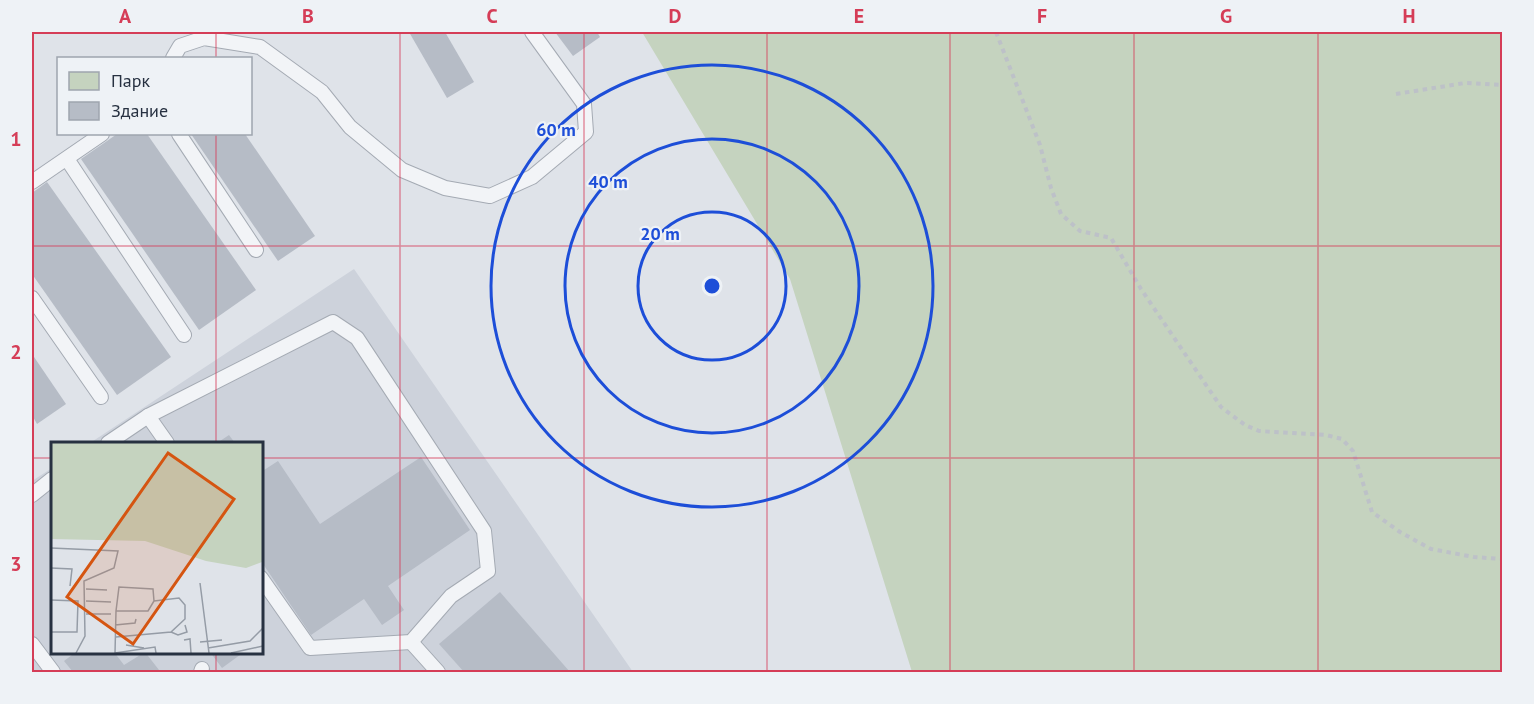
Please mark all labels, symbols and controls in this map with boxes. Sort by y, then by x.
text: A [119,3,132,29]
text: B [302,3,314,29]
text: C [486,3,498,29]
text: D [669,3,682,29]
text: E [854,3,864,29]
text: F [1037,3,1047,29]
text: G [1220,3,1232,29]
text: H [1402,3,1416,29]
legend [57,57,252,135]
text: Парк [111,69,151,92]
text: Здание [111,99,168,122]
text: 60 m [536,118,576,141]
text: 1 [10,126,22,152]
text: 40 m [588,170,628,193]
text: 20 m [640,222,680,245]
centre of rings [702,276,722,296]
text: 2 [10,339,22,365]
inset map [51,442,262,653]
text: 3 [10,551,22,577]

